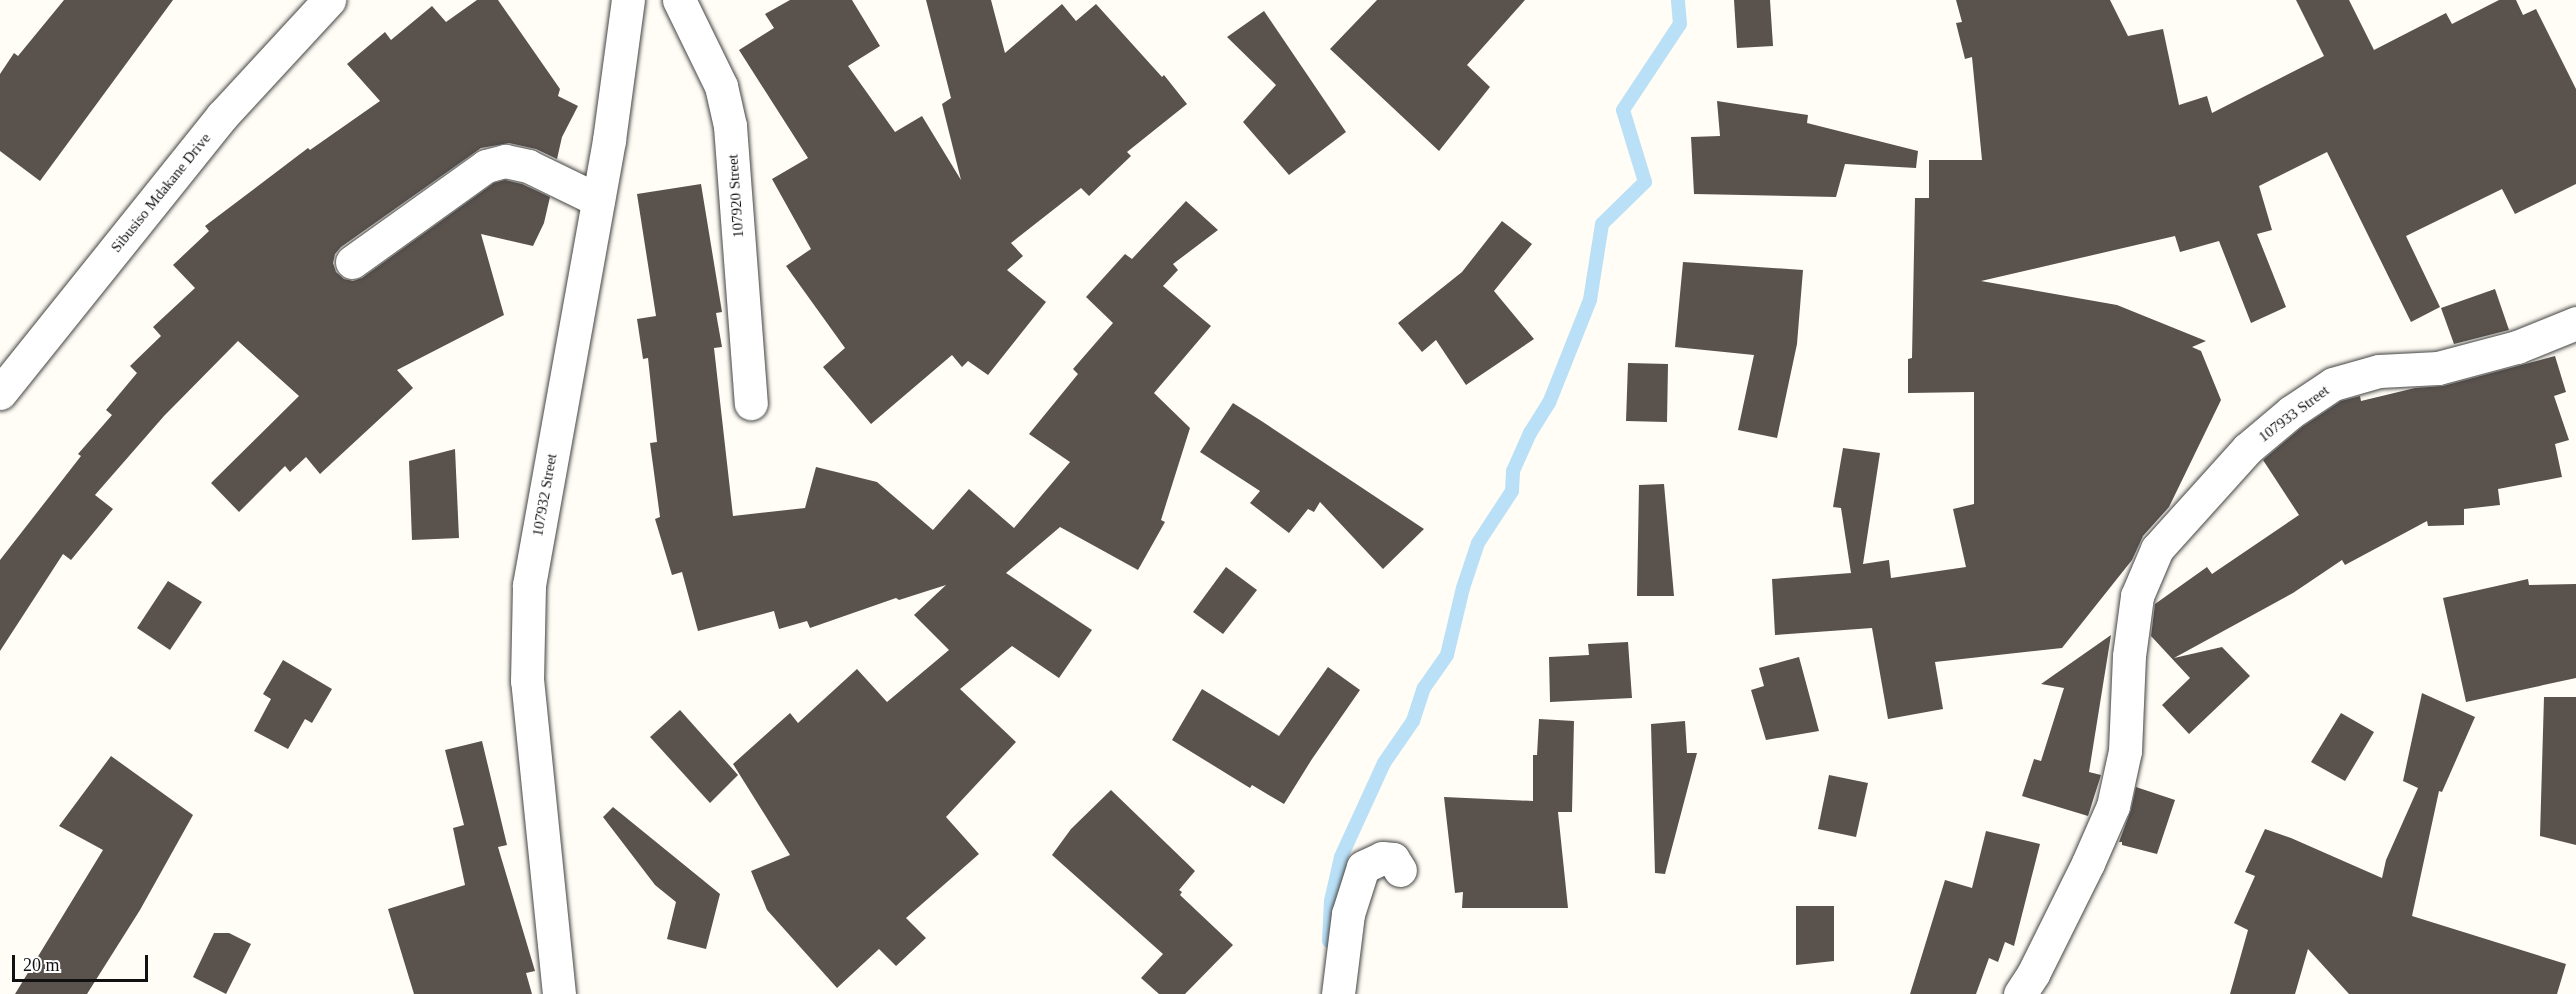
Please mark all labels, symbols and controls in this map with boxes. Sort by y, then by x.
street label: Sibusiso Mdakane Drive [107,130,215,256]
street label: 107920 Street [724,154,748,238]
street label: 107933 Street [2255,382,2333,446]
street label: 107932 Street [529,452,561,538]
scale bar [15,943,152,981]
text: 20 m [23,955,60,975]

